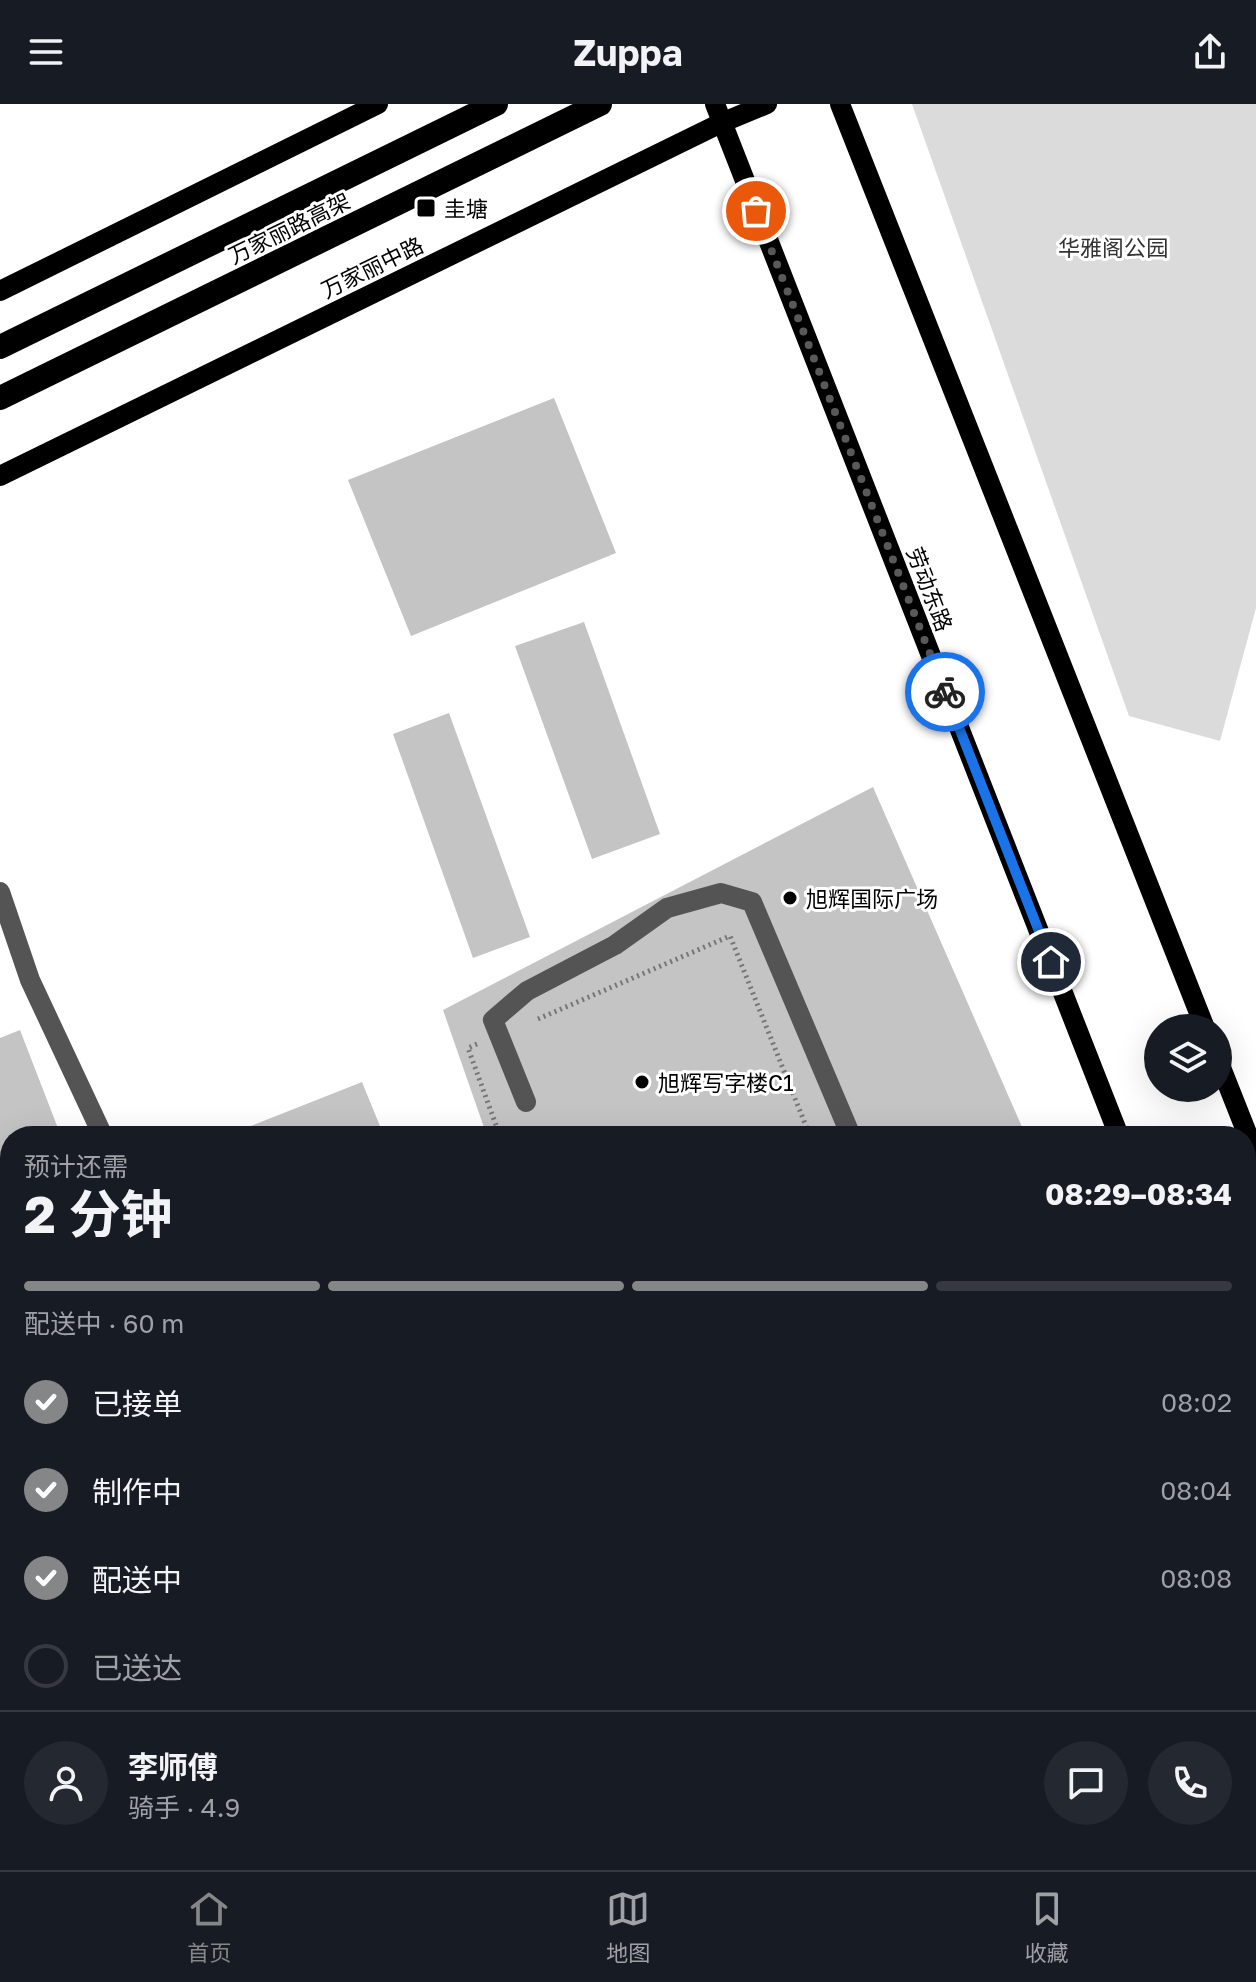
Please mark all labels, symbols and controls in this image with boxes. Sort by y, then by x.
icon: menu [24,30,68,74]
icon: share [1188,30,1232,74]
text: Zuppa [573,31,683,74]
pin [722,177,790,245]
street label: 万家丽路高架 [224,187,354,269]
icon: bag [734,189,778,233]
place label: 圭塘 [444,195,488,222]
marker: 圭塘 [415,197,437,219]
street label: 万家丽中路 [317,231,427,303]
park label: 华雅阁公园 [1058,234,1168,261]
street label: 劳动东路 [902,543,958,635]
courier [905,652,985,732]
icon: bike [923,670,967,714]
place label: 旭辉国际广场 [806,885,938,912]
marker: 旭辉国际广场 [781,889,799,907]
pin [1017,928,1085,996]
icon: home [1029,940,1073,984]
map controls [1144,1014,1232,1102]
button: layers [1144,1014,1232,1102]
place label: 旭辉写字楼C1 [658,1069,794,1096]
marker: 旭辉写字楼C1 [633,1073,651,1091]
text: 预计还需 [24,1151,128,1182]
text: 08:29–08:34 [1045,1176,1232,1212]
text: 2 分钟 [24,1182,173,1244]
text: 配送中 · 60 m [24,1308,184,1339]
icon: check [24,1380,68,1424]
text: 已接单 [92,1386,182,1422]
text: 08:02 [1161,1387,1232,1418]
icon: check [24,1468,68,1512]
text: 制作中 [92,1474,182,1510]
text: 08:04 [1160,1475,1232,1506]
icon: check [24,1556,68,1600]
text: 配送中 [92,1562,182,1598]
text: 08:08 [1160,1563,1232,1594]
text: 已送达 [92,1650,182,1686]
button: person [24,1741,108,1825]
button: chat [1044,1741,1128,1825]
button: phone [1148,1741,1232,1825]
text: 李师傅 [128,1749,218,1785]
text: 骑手 · 4.9 [128,1792,240,1823]
tab: 首页 [187,1887,231,1967]
tab: 地图 [606,1887,650,1967]
tab: 收藏 [1025,1887,1069,1967]

